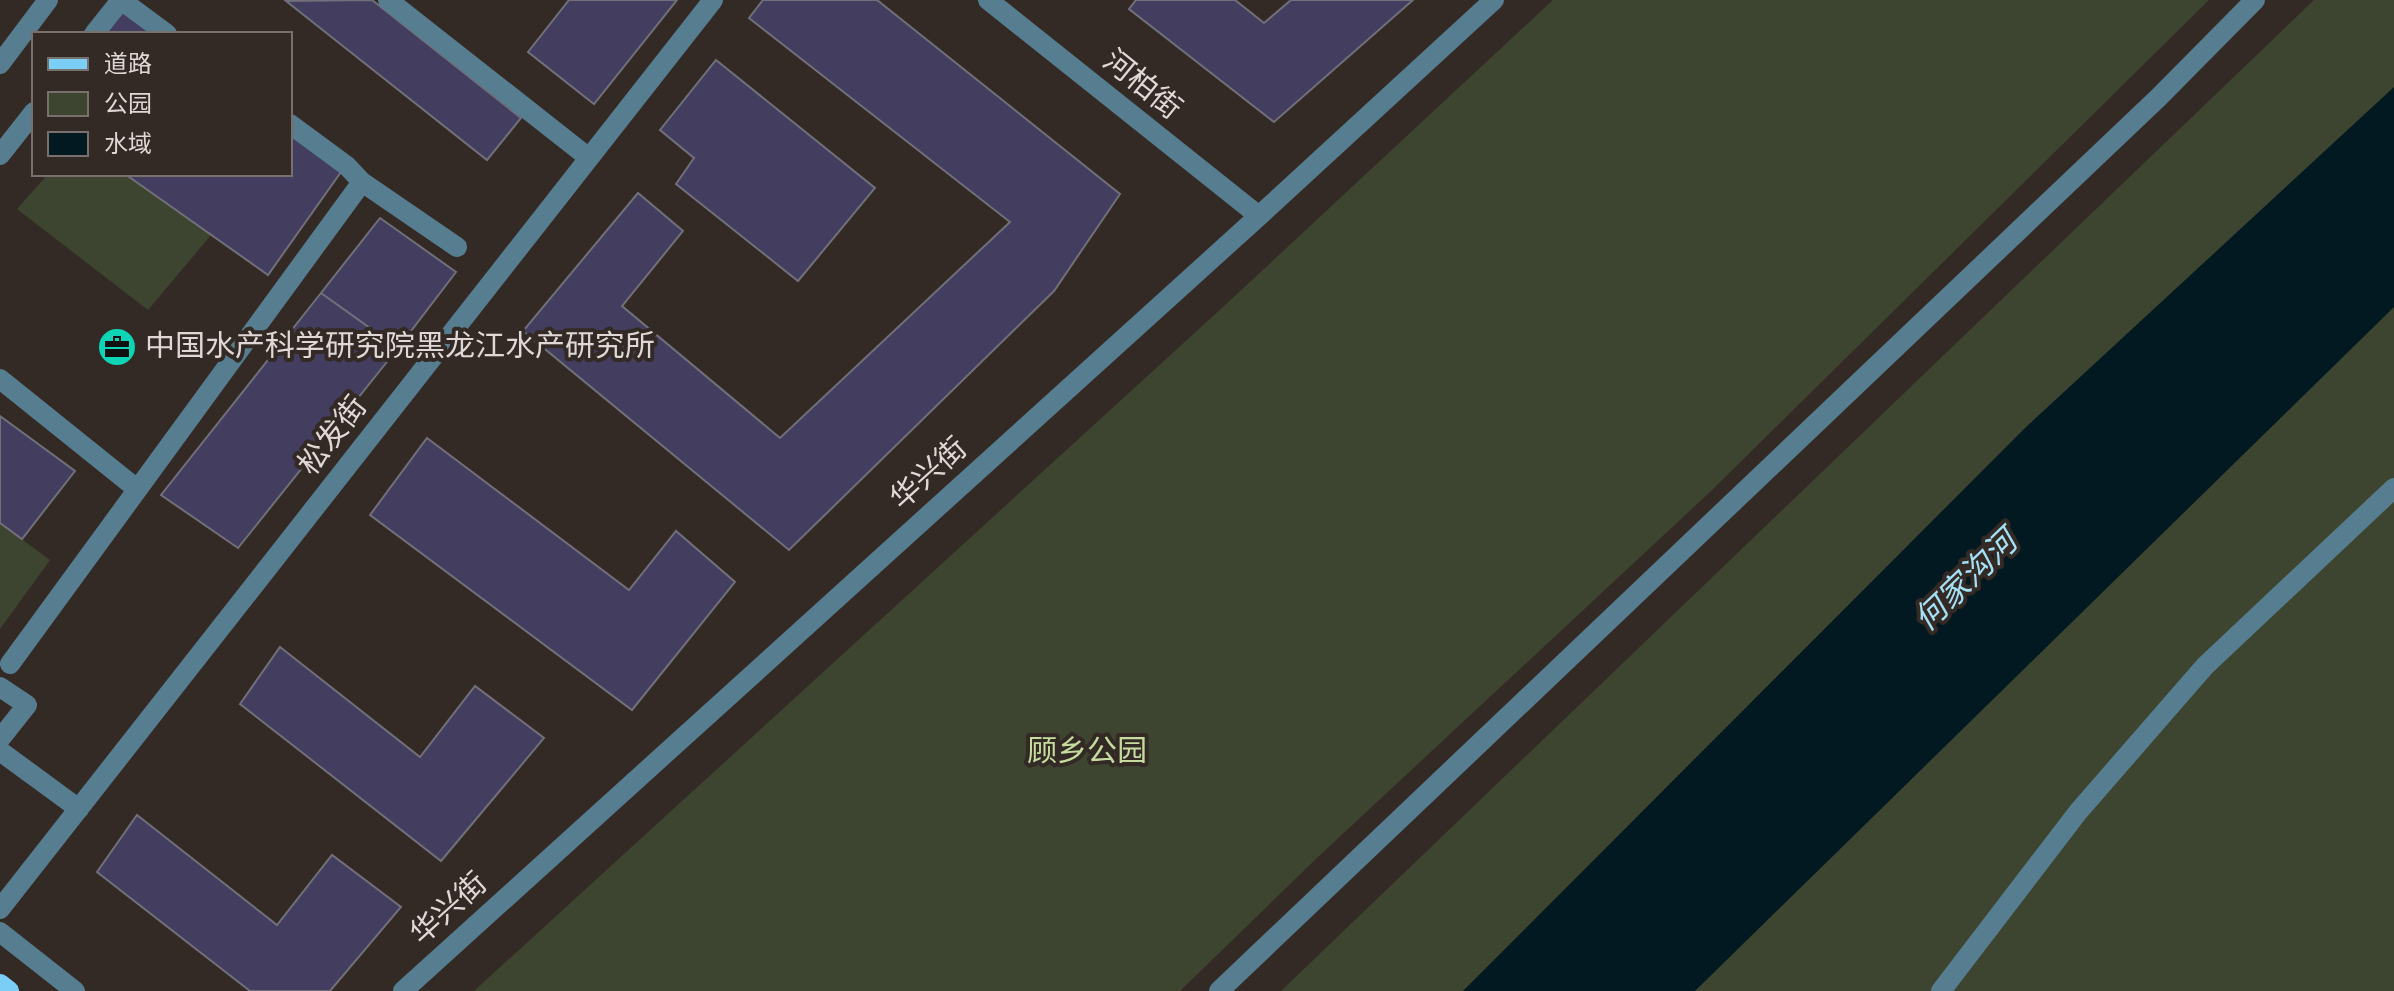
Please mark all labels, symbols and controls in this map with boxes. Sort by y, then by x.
legend [32,32,292,176]
street label: 河柏街 [1098,44,1187,125]
text: 道路 [104,51,152,77]
text: 公园 [104,92,152,117]
text: 水域 [104,131,152,157]
office icon: 中国水产科学研究院黑龙江水产研究所 [96,326,138,368]
place label: 中国水产科学研究院黑龙江水产研究所 [145,330,655,362]
street label: 松发街 [292,390,373,481]
street label: 华兴街 [884,431,972,515]
water label: 何家沟河 [1907,519,2027,637]
park label: 顾乡公园 [1027,735,1147,767]
street label: 华兴街 [404,866,492,950]

